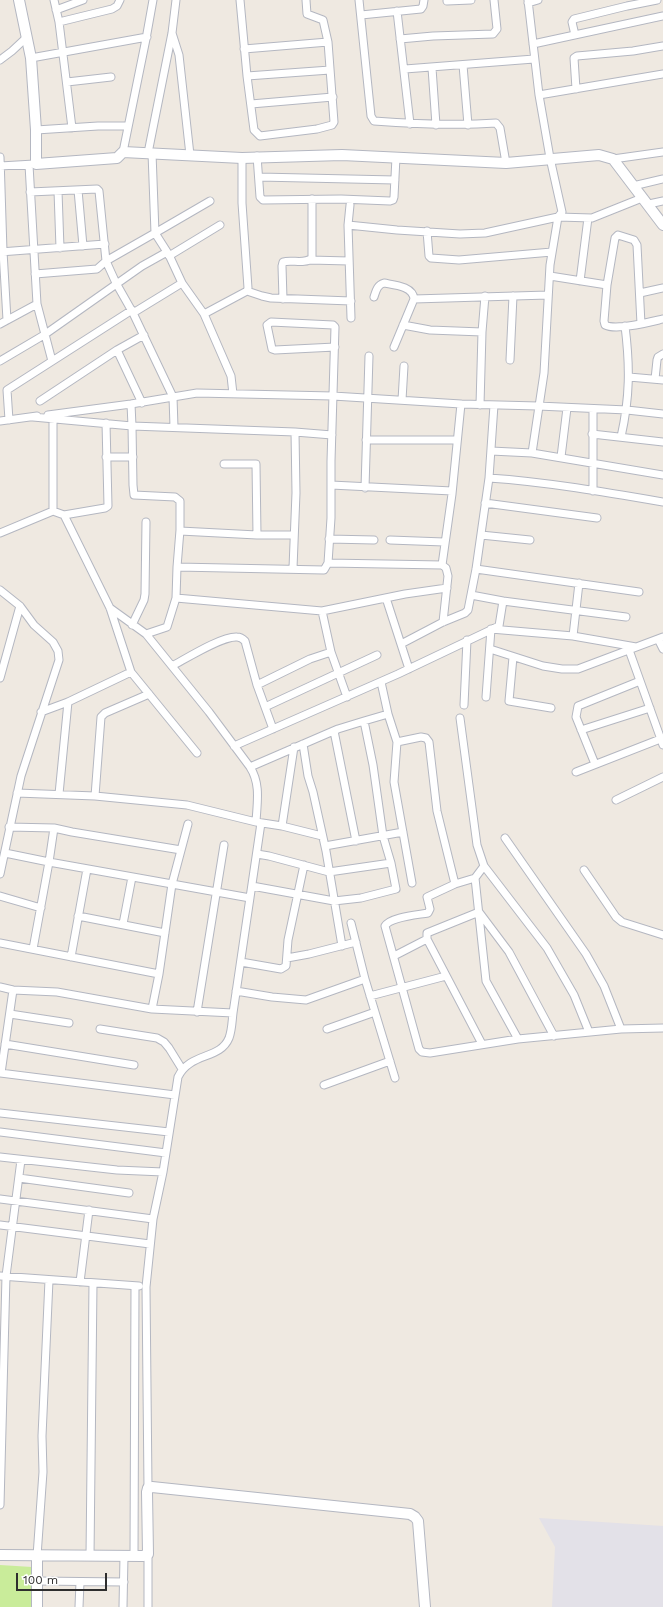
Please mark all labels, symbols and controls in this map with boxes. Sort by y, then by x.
scale bar [18,1565,109,1591]
text: 100 m [23,1573,58,1587]

